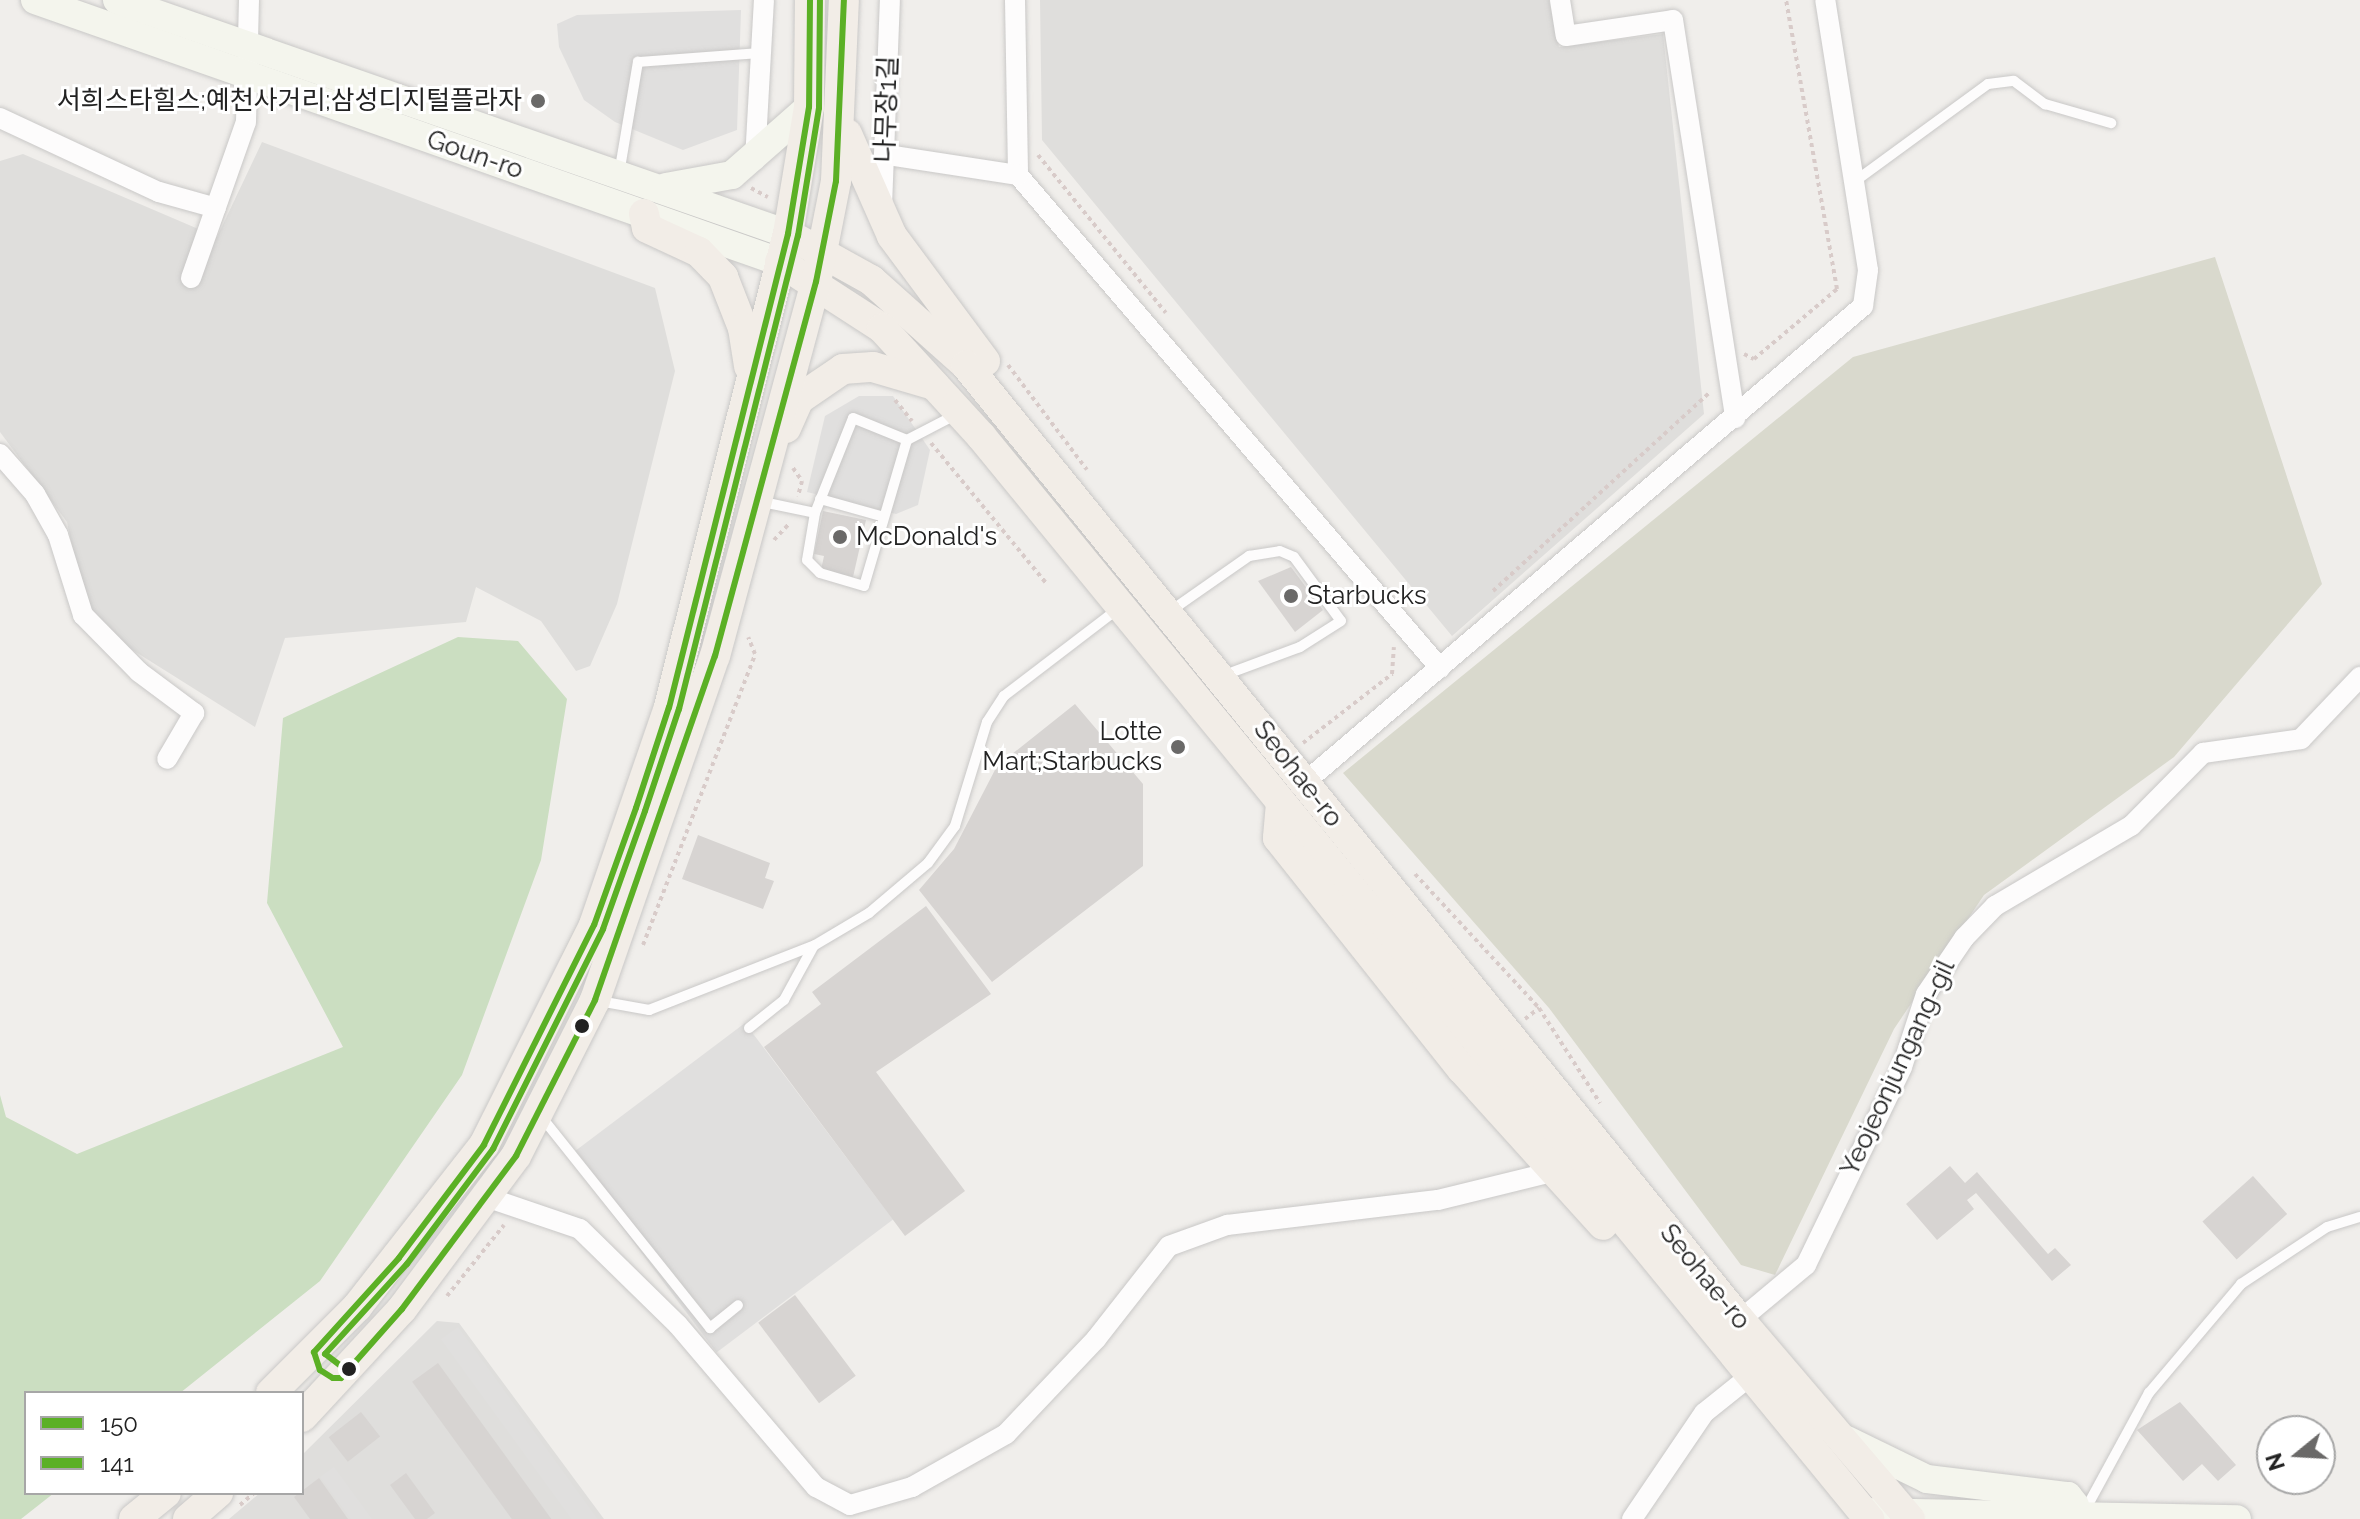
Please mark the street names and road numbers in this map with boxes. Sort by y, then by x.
street label: 나무장1길 [870,55,904,163]
street label: Goun-ro [423,124,527,186]
street label: Seohae-ro [1247,715,1349,833]
street label: Yeojeonjungang-gil [1834,955,1962,1181]
street label: Seohae-ro [1653,1218,1757,1336]

